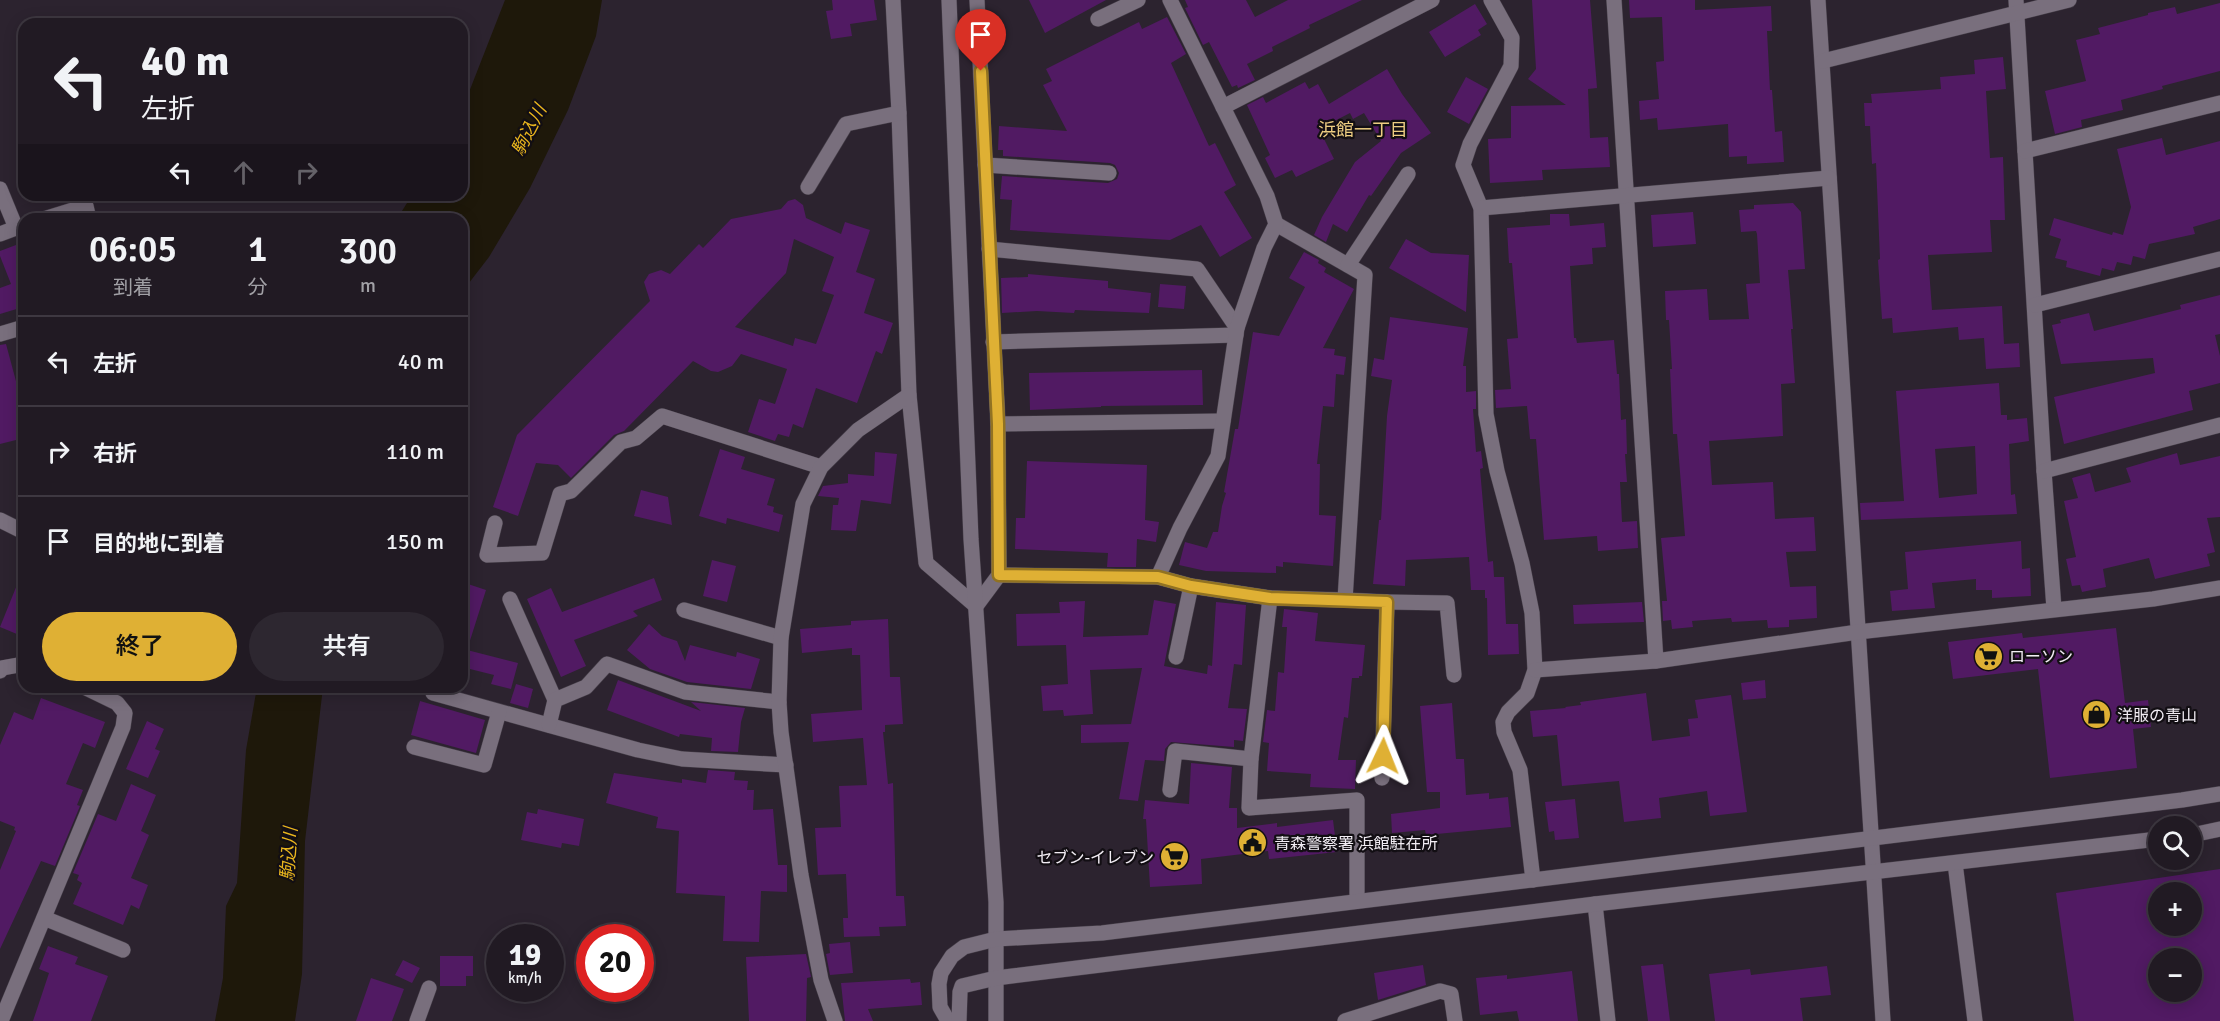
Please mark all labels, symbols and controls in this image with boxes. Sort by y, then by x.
pin [955,9,1006,71]
icon: arrive [964,18,997,51]
text: 40 m [141,36,230,87]
icon: left [42,42,120,120]
text: 左折 [141,93,195,126]
water label: 駒込川 [507,99,552,159]
district label: 浜館一丁目 [1318,119,1408,141]
icon: left [164,156,197,189]
icon: ahead [227,156,260,189]
icon: right [290,156,323,189]
text: 06:05 [89,227,177,272]
text: 1 [248,227,268,272]
text: 300 [339,229,397,274]
text: m [360,273,376,298]
text: 到着 [113,275,153,300]
text: 分 [248,275,268,300]
icon: left [42,345,75,378]
text: 40 m [398,348,444,375]
text: 左折 [93,350,137,377]
icon: right [42,435,75,468]
text: 110 m [386,438,444,465]
text: 右折 [93,440,137,467]
icon: arrive [42,525,75,558]
text: 150 m [386,528,444,555]
text: 目的地に到着 [93,530,225,557]
button: 終了 [42,612,237,681]
button: 共有 [249,612,444,681]
supermarket icon: ローソン [1972,640,2004,672]
place label: ローソン [2009,647,2073,667]
shop icon: 洋服の青山 [2080,699,2112,731]
place label: 洋服の青山 [2117,706,2197,726]
position arrow [1351,724,1415,788]
map controls [2148,816,2202,1002]
button: search [2148,816,2202,870]
water label: 駒込川 [276,824,302,882]
public building icon: 青森警察署 浜館駐在所 [1237,827,1269,859]
place label: 青森警察署 浜館駐在所 [1274,834,1438,854]
supermarket icon: セブン-イレブン [1159,841,1191,873]
place label: セブン-イレブン [1036,848,1154,868]
button: + [2148,882,2202,936]
speed limit sign: 20 [576,924,654,1002]
text: 19 [509,937,541,974]
button: − [2148,948,2202,1002]
text: km/h [508,969,542,987]

